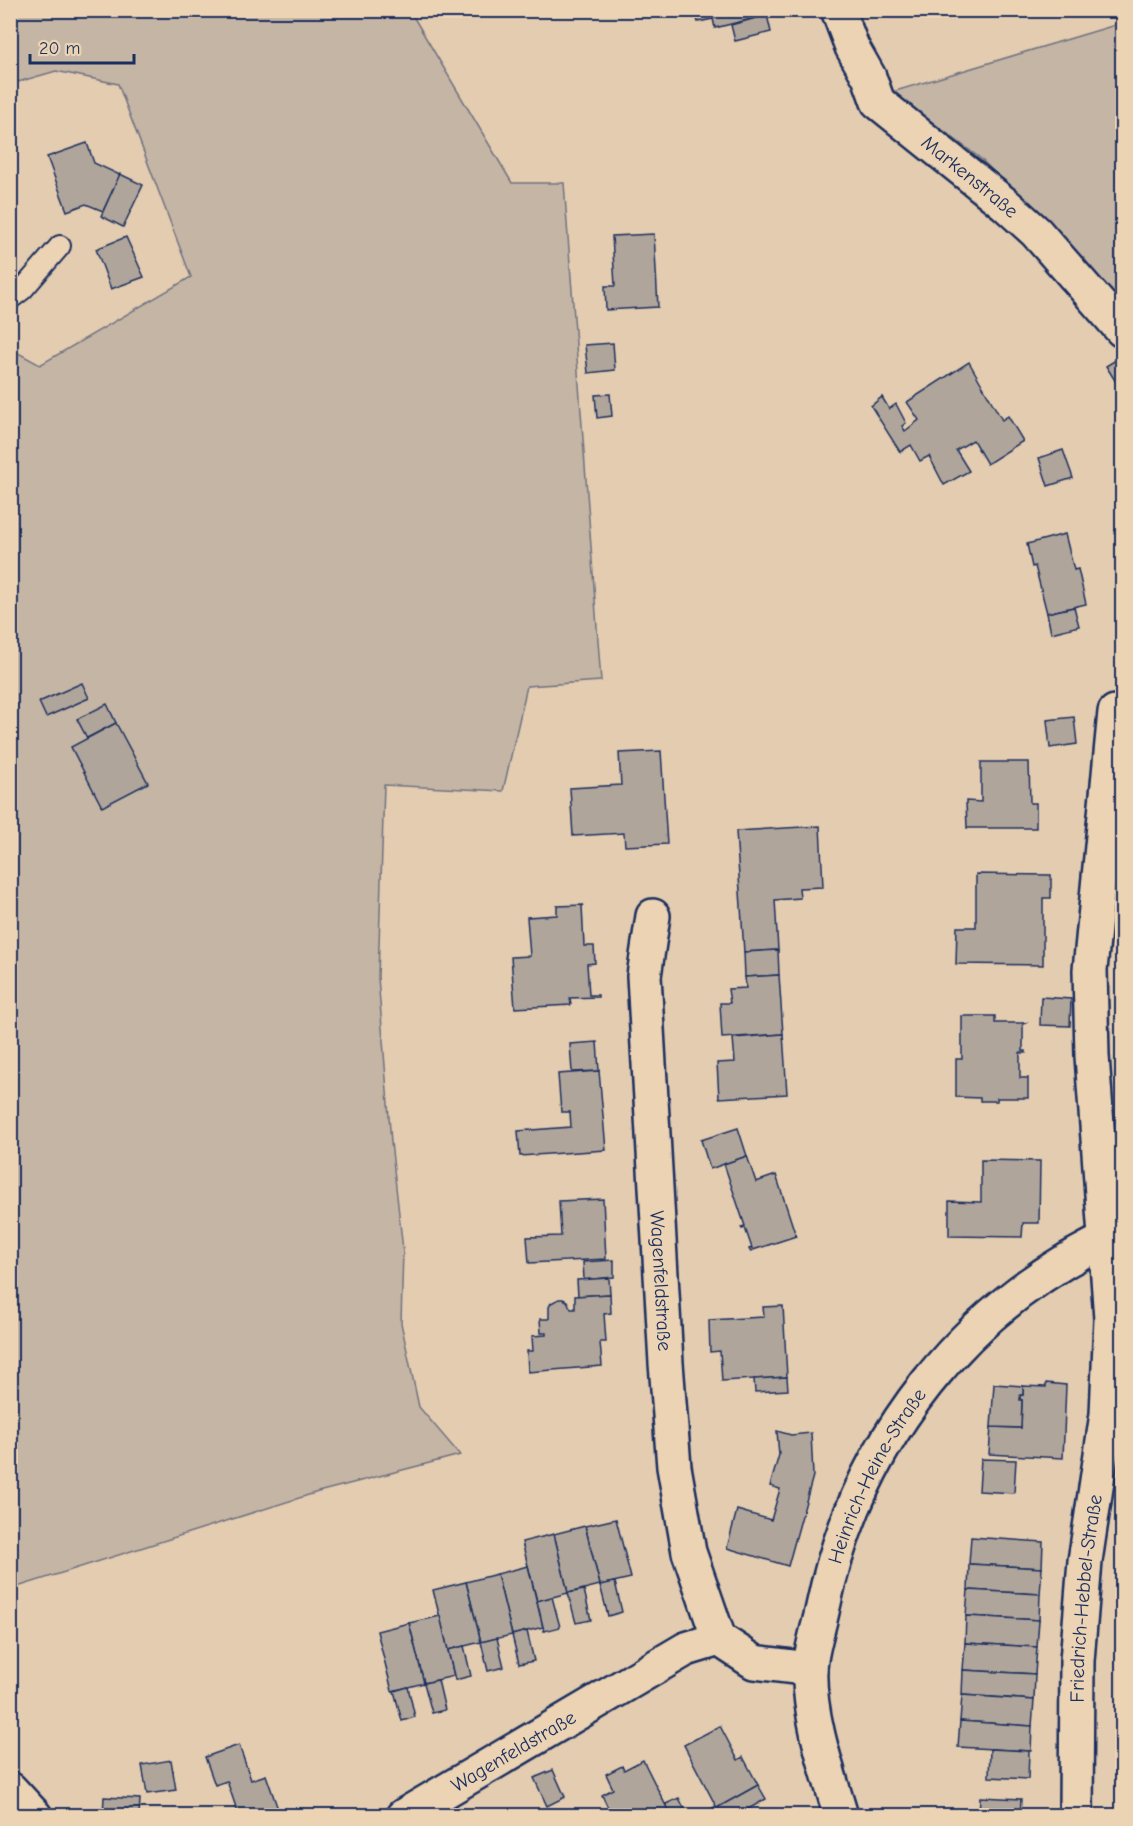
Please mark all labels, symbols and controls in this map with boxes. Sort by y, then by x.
scale bar [30,27,134,65]
text: 20 m [39,38,80,59]
street label: Markenstraße [917,131,1023,223]
street label: Wagenfeldstraße [645,1210,676,1352]
street label: Heinrich-Heine-Straße [823,1384,931,1566]
street label: Friedrich-Hebbel-Straße [1066,1493,1107,1703]
street label: Wagenfeldstraße [447,1706,580,1797]

